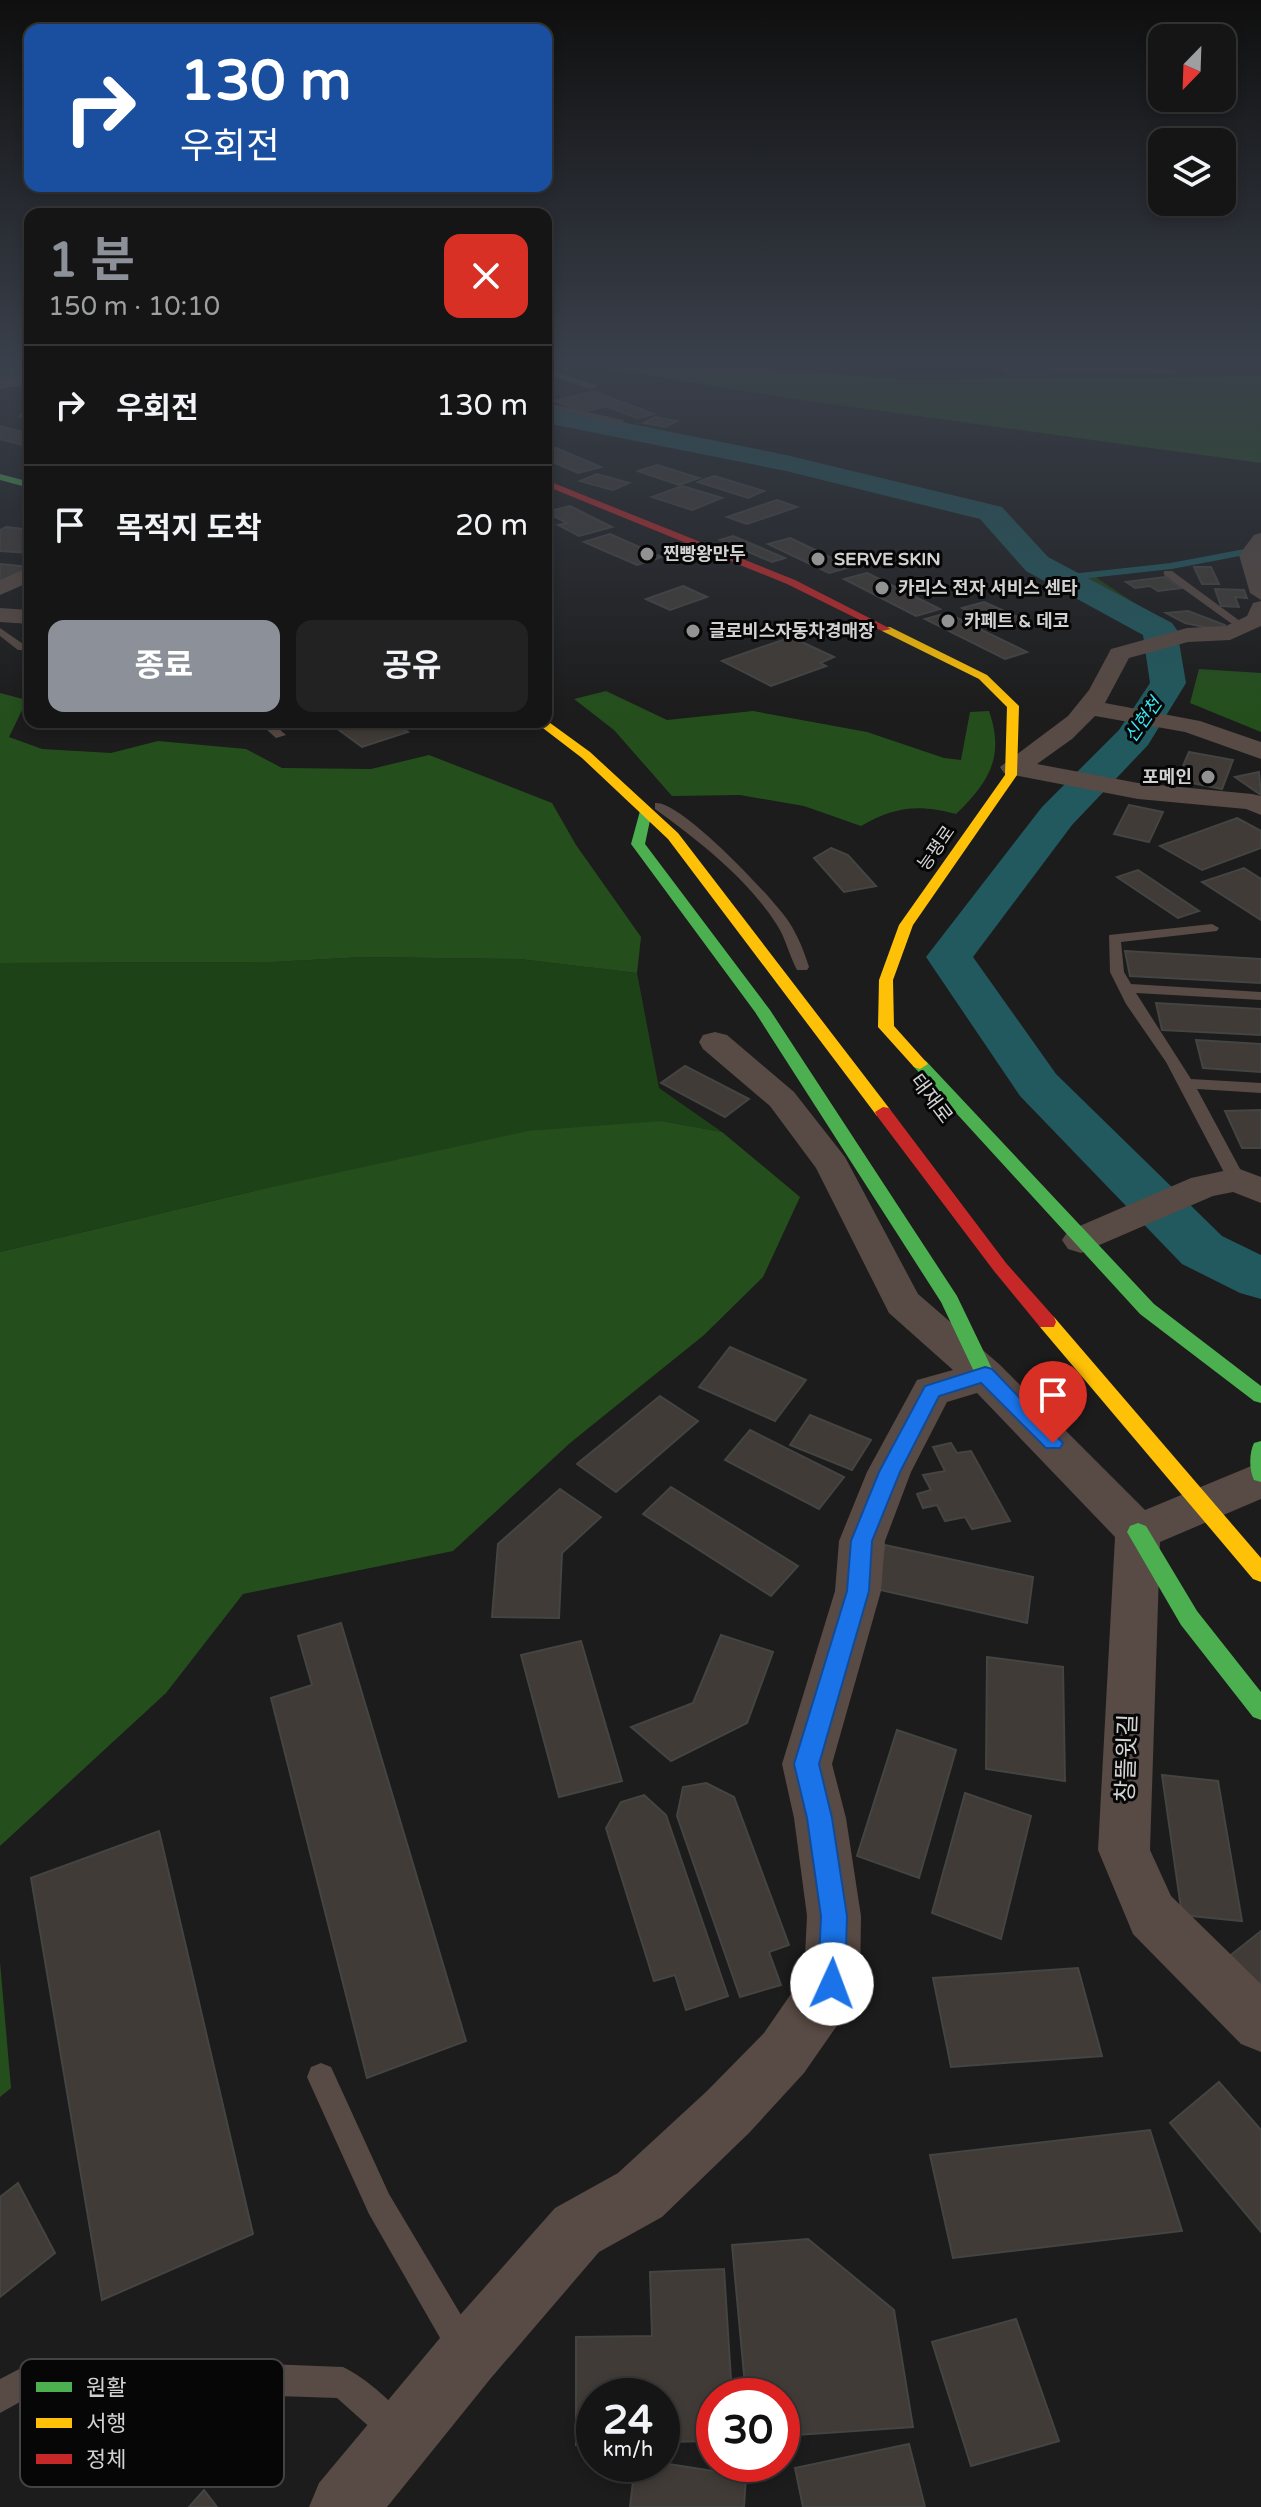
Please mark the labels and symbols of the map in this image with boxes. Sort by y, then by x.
north arrow [1148,24,1236,112]
place label: 찐빵왕만두 [663,543,746,565]
marker: 찐빵왕만두 [638,545,656,563]
place label: SERVE SKIN [834,548,941,570]
marker: SERVE SKIN [809,550,827,568]
place label: 카리스 전자 서비스 센타 [898,577,1078,599]
marker: 카리스 전자 서비스 센타 [873,579,891,597]
place label: 카페트 & 데코 [964,610,1069,632]
marker: 카페트 & 데코 [939,612,957,630]
place label: 글로비스자동차경매장 [709,620,875,642]
marker: 글로비스자동차경매장 [684,622,702,640]
water label: 신현천 [1120,691,1168,747]
place label: 포메인 [1142,766,1192,788]
marker: 포메인 [1199,768,1217,786]
street label: 능평로 [913,821,959,875]
street label: 태재로 [905,1070,957,1128]
pin [1019,1361,1087,1443]
street label: 창뜰윗길 [1111,1713,1143,1803]
position arrow [790,1942,874,2026]
legend [20,2359,284,2487]
text: 원활 [86,2375,126,2401]
speed limit sign: 30 [696,2378,800,2482]
text: 서행 [86,2411,126,2437]
text: 정체 [86,2447,126,2473]

